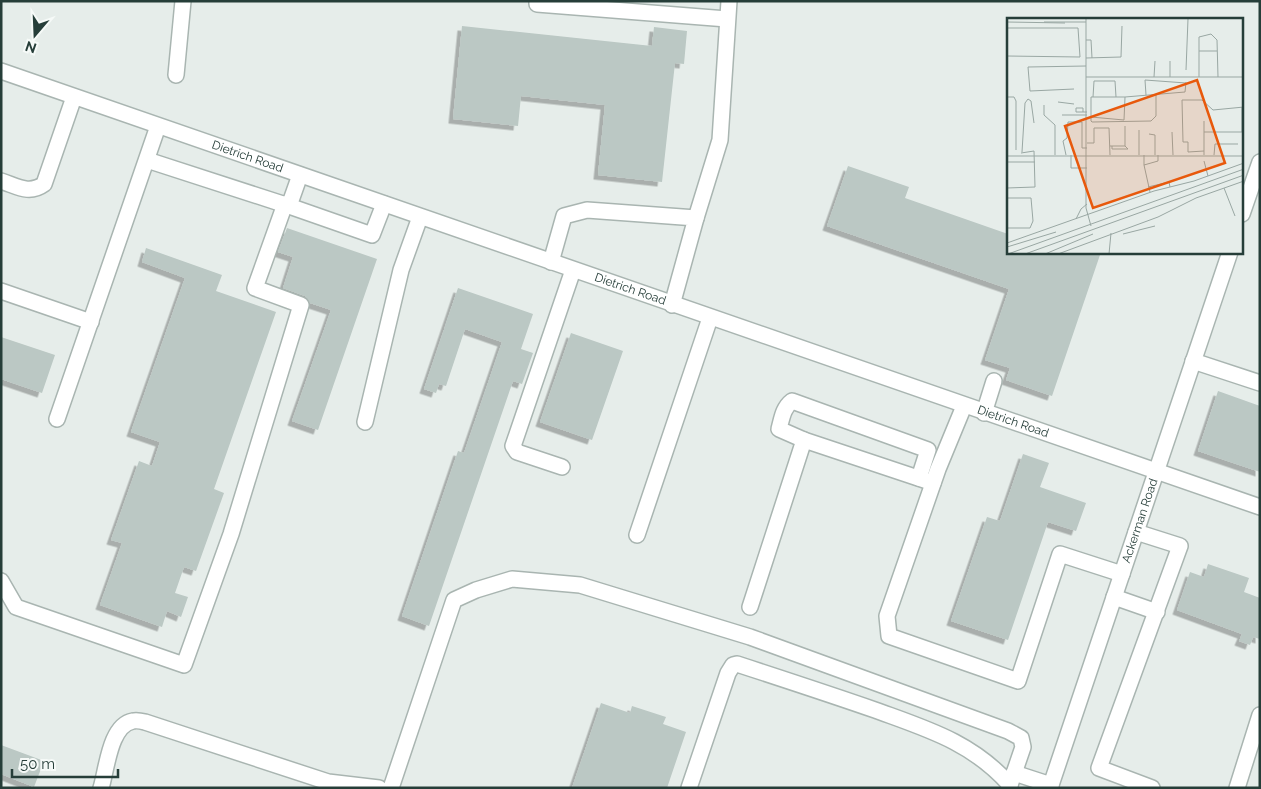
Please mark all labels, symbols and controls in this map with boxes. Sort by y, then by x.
north arrow [10,10,60,60]
inset map [1007,18,1244,254]
text: N [23,38,38,57]
street label: Dietrich Road [210,138,285,175]
street label: Dietrich Road [593,270,668,308]
street label: Dietrich Road [976,403,1051,440]
street label: Ackerman Road [1119,477,1160,565]
scale bar [12,746,119,778]
text: 50 m [20,755,55,773]

